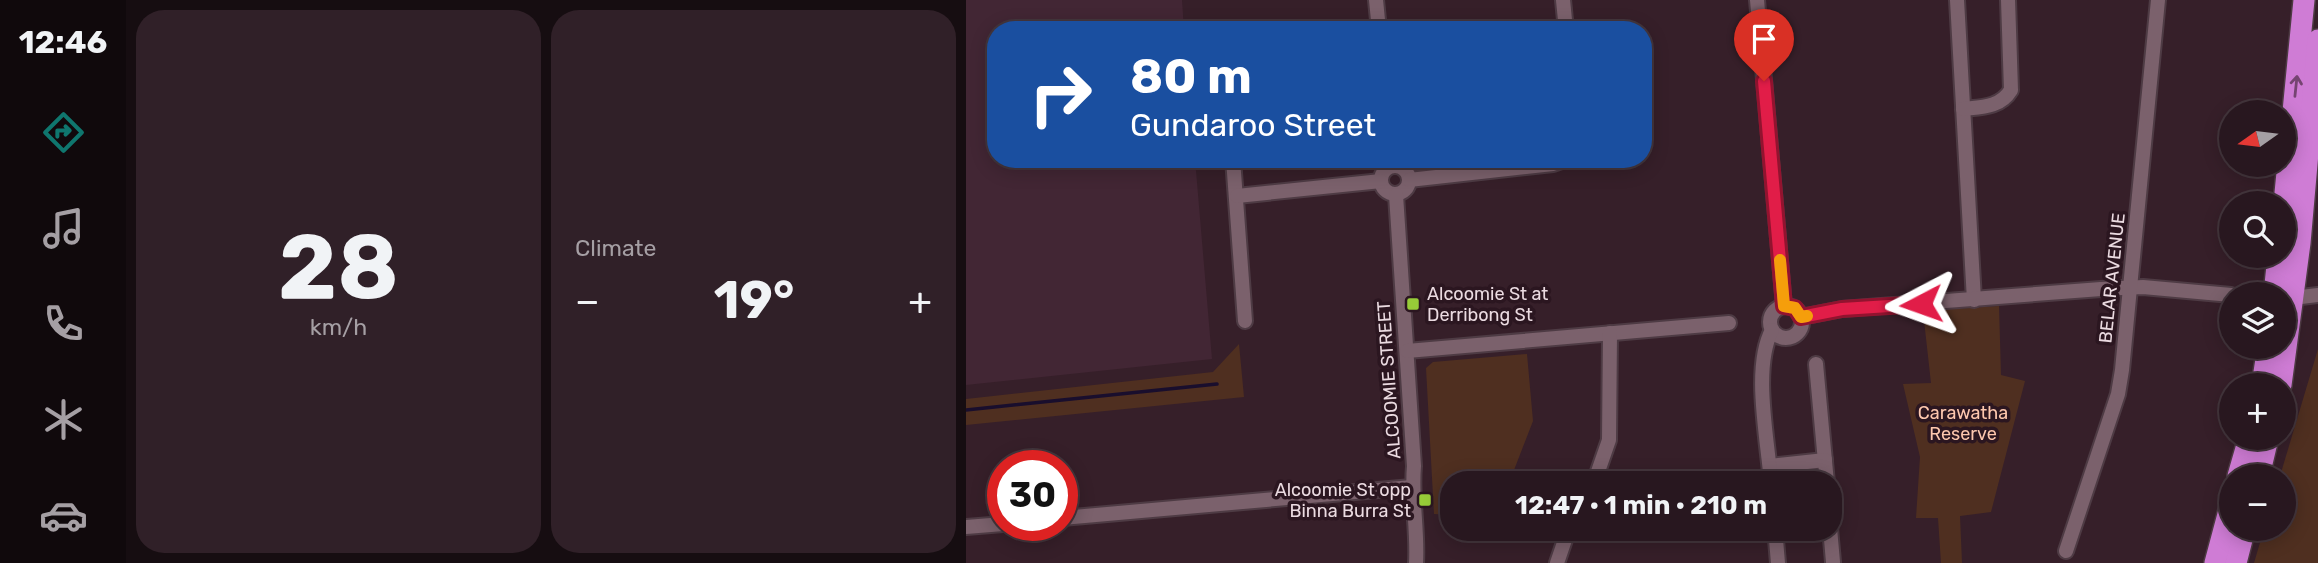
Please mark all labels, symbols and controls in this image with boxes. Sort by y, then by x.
pin [1734,9,1794,81]
icon: arrive [1745,20,1783,58]
text: 12:46 [19,23,107,61]
text: 80 m [1130,47,1252,105]
icon: right [1015,49,1106,140]
one-way arrow [2289,76,2302,98]
north arrow [2219,100,2296,177]
map controls [2219,100,2296,541]
text: Gundaroo Street [1130,106,1376,144]
icon: directions [39,108,88,157]
button: search [2219,191,2296,268]
icon: music [39,204,88,253]
street label: BELAR AVENUE [2094,212,2130,344]
text: 28 [278,213,399,321]
text: Climate [575,234,656,262]
position arrow [1884,267,1958,341]
text: 19° [714,269,794,331]
text: − [575,278,600,324]
text: + [908,278,932,324]
button: layers [2219,282,2296,359]
place label: Alcoomie St at Derribong St [1427,283,1548,326]
marker: Alcoomie St at Derribong St [1405,296,1421,312]
icon: phone [39,299,88,348]
street label: ALCOOMIE STREET [1373,300,1405,460]
text: km/h [310,313,367,341]
button: + [2219,373,2296,450]
icon: climate [39,395,88,444]
park label: Carawatha Reserve [1918,402,2008,445]
speed limit sign: 30 [987,450,1078,541]
button: − [2219,464,2296,541]
place label: Alcoomie St opp Binna Burra St [1275,479,1411,522]
text: 12:47 · 1 min · 210 m [1515,490,1767,521]
icon: car [39,491,88,540]
marker: Alcoomie St opp Binna Burra St [1417,492,1433,508]

